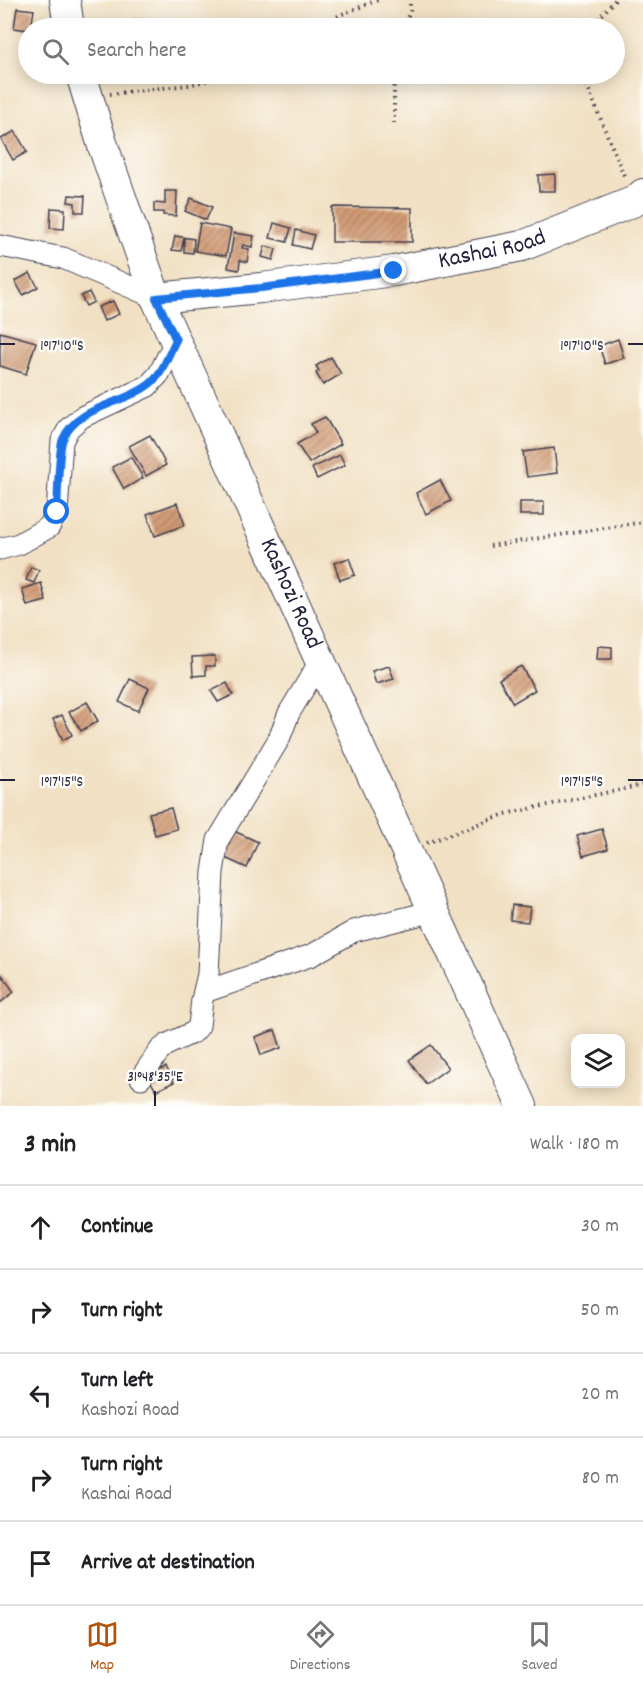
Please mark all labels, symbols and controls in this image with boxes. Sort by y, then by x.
search box [18,18,625,84]
icon: search [39,35,72,68]
text: Search here [87,36,186,67]
street label: Kashai Road [436,221,551,279]
route end [380,257,406,283]
text: 1°17'10"S [40,336,84,358]
text: 1°17'10"S [560,336,604,358]
route start [43,498,69,524]
street label: Kashozi Road [250,533,330,655]
text: 1°17'15"S [41,772,83,794]
text: 1°17'15"S [561,772,603,794]
map controls [571,1034,625,1088]
button: layers [571,1034,625,1088]
text: 31°48'35"E [127,1067,183,1089]
text: 3 min [24,1127,76,1164]
text: Walk · 180 m [530,1131,619,1159]
icon: ahead [24,1211,57,1244]
text: Continue [81,1212,153,1243]
text: 30 m [581,1213,619,1241]
icon: right [24,1295,57,1328]
text: Turn right [81,1296,163,1327]
text: 50 m [581,1297,619,1325]
text: Turn left [81,1366,153,1397]
icon: left [24,1379,57,1412]
text: 20 m [581,1381,619,1409]
text: Kashozi Road [81,1397,179,1425]
text: Turn right [81,1450,163,1481]
icon: right [24,1463,57,1496]
text: 80 m [582,1465,619,1493]
text: Kashai Road [81,1481,172,1509]
icon: arrive [24,1547,57,1580]
text: Arrive at destination [81,1548,255,1579]
tab: Map [86,1618,119,1677]
tab: Directions [290,1618,350,1677]
tab: Saved [522,1618,557,1677]

